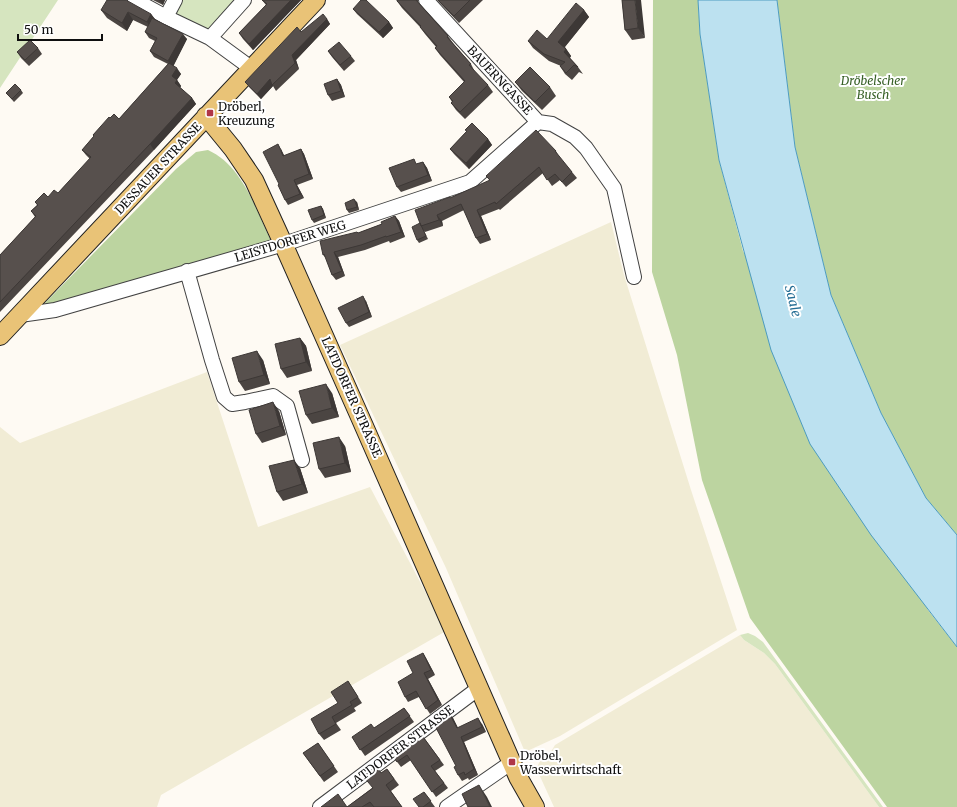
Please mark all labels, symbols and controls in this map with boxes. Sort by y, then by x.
scale bar [18,16,102,42]
text: 50 m [24,22,53,37]
street label: BAUERNGASSE [464,42,536,118]
park label: Dröbelscher Busch [840,73,906,102]
place label: Dröberl, Kreuzung [218,99,275,128]
marker: Dröberl, Kreuzung [205,108,215,118]
street label: DESSAUER STRASSE [111,119,205,217]
street label: LEISTDORFER WEG [233,217,348,265]
water label: Saale [781,283,805,319]
street label: LATDORFER STRASSE [319,334,386,460]
street label: LATDORFER STRASSE [343,702,457,792]
place label: Dröbel, Wasserwirtschaft [519,748,622,777]
marker: Dröbel, Wasserwirtschaft [507,757,517,767]

